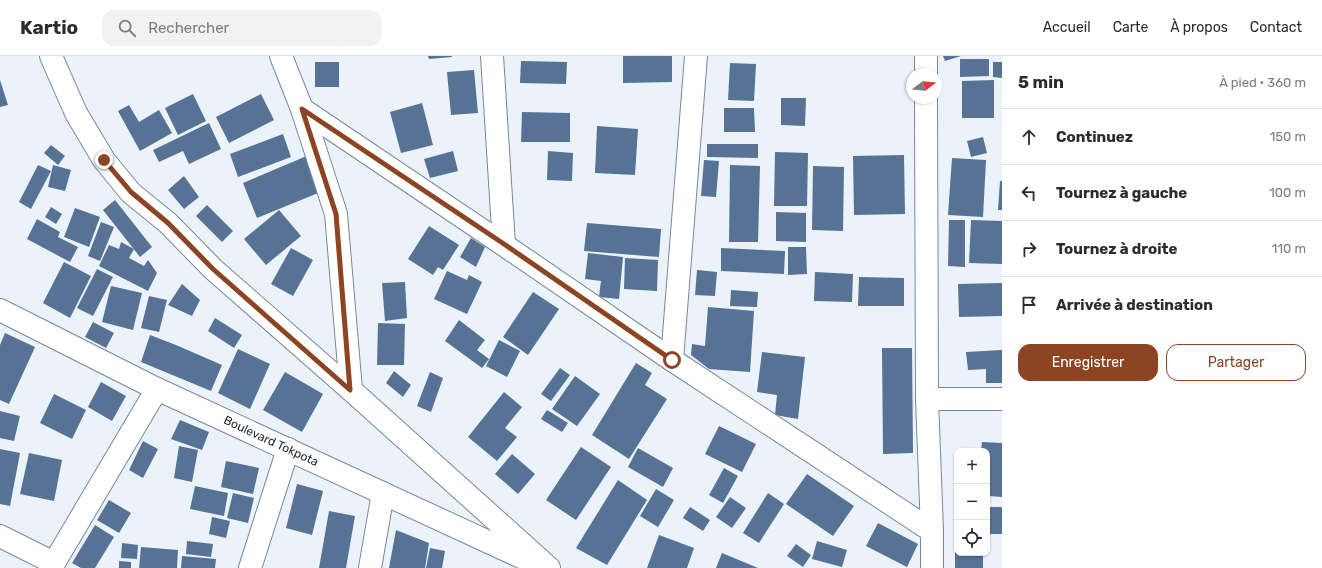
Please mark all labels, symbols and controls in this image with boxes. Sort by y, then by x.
search box [102,10,382,46]
text: Kartio [20,16,78,39]
icon: search [116,17,138,39]
text: Rechercher [148,19,229,37]
text: Accueil [1043,19,1091,36]
text: Carte [1113,19,1148,36]
text: À propos [1170,19,1228,36]
text: Contact [1250,19,1302,36]
north arrow [906,68,942,104]
text: 5 min [1018,72,1064,92]
text: À pied · 360 m [1219,75,1306,90]
icon: ahead [1018,126,1040,148]
text: Continuez [1056,128,1133,146]
text: 150 m [1270,129,1306,144]
route end [95,151,113,169]
icon: left [1018,182,1040,204]
text: Tournez à gauche [1056,184,1187,202]
text: 100 m [1269,185,1306,200]
icon: right [1018,238,1040,260]
text: Tournez à droite [1056,240,1177,258]
text: 110 m [1272,241,1306,256]
icon: arrive [1018,294,1040,316]
text: Arrivée à destination [1056,296,1213,314]
button: Enregistrer [1018,344,1158,381]
button: Partager [1166,344,1306,381]
route start [663,351,681,369]
street label: Boulevard Tokpota [221,413,321,469]
map controls [954,448,990,556]
button: + [954,448,990,484]
button: − [954,484,990,520]
button: locate [954,520,990,556]

